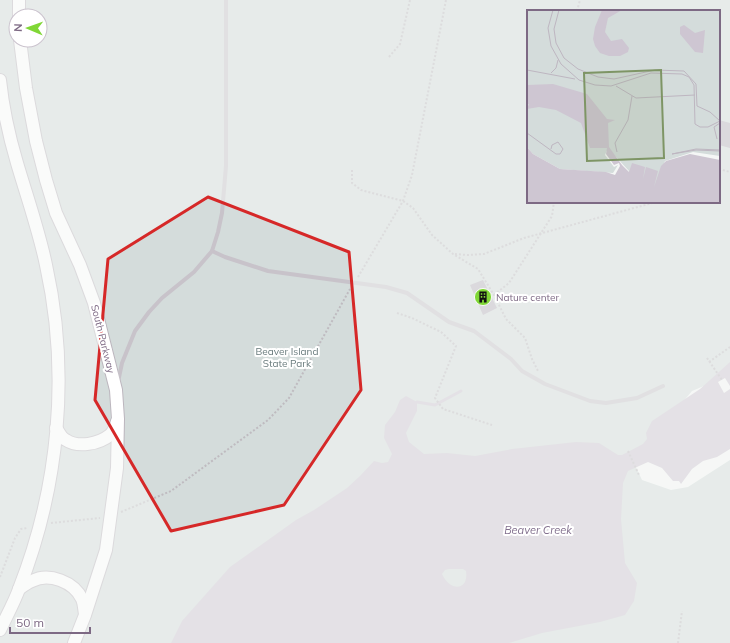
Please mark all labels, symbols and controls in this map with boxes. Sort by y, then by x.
north arrow [8,8,48,48]
inset map [527,10,720,203]
text: N [11,23,25,32]
building icon: Nature center [473,287,493,307]
place label: Nature center [496,291,559,304]
street label: South Parkway [88,303,118,375]
park label: Beaver Island State Park [256,345,318,370]
water label: Beaver Creek [504,523,572,537]
scale bar [10,609,90,635]
text: 50 m [16,615,44,630]

